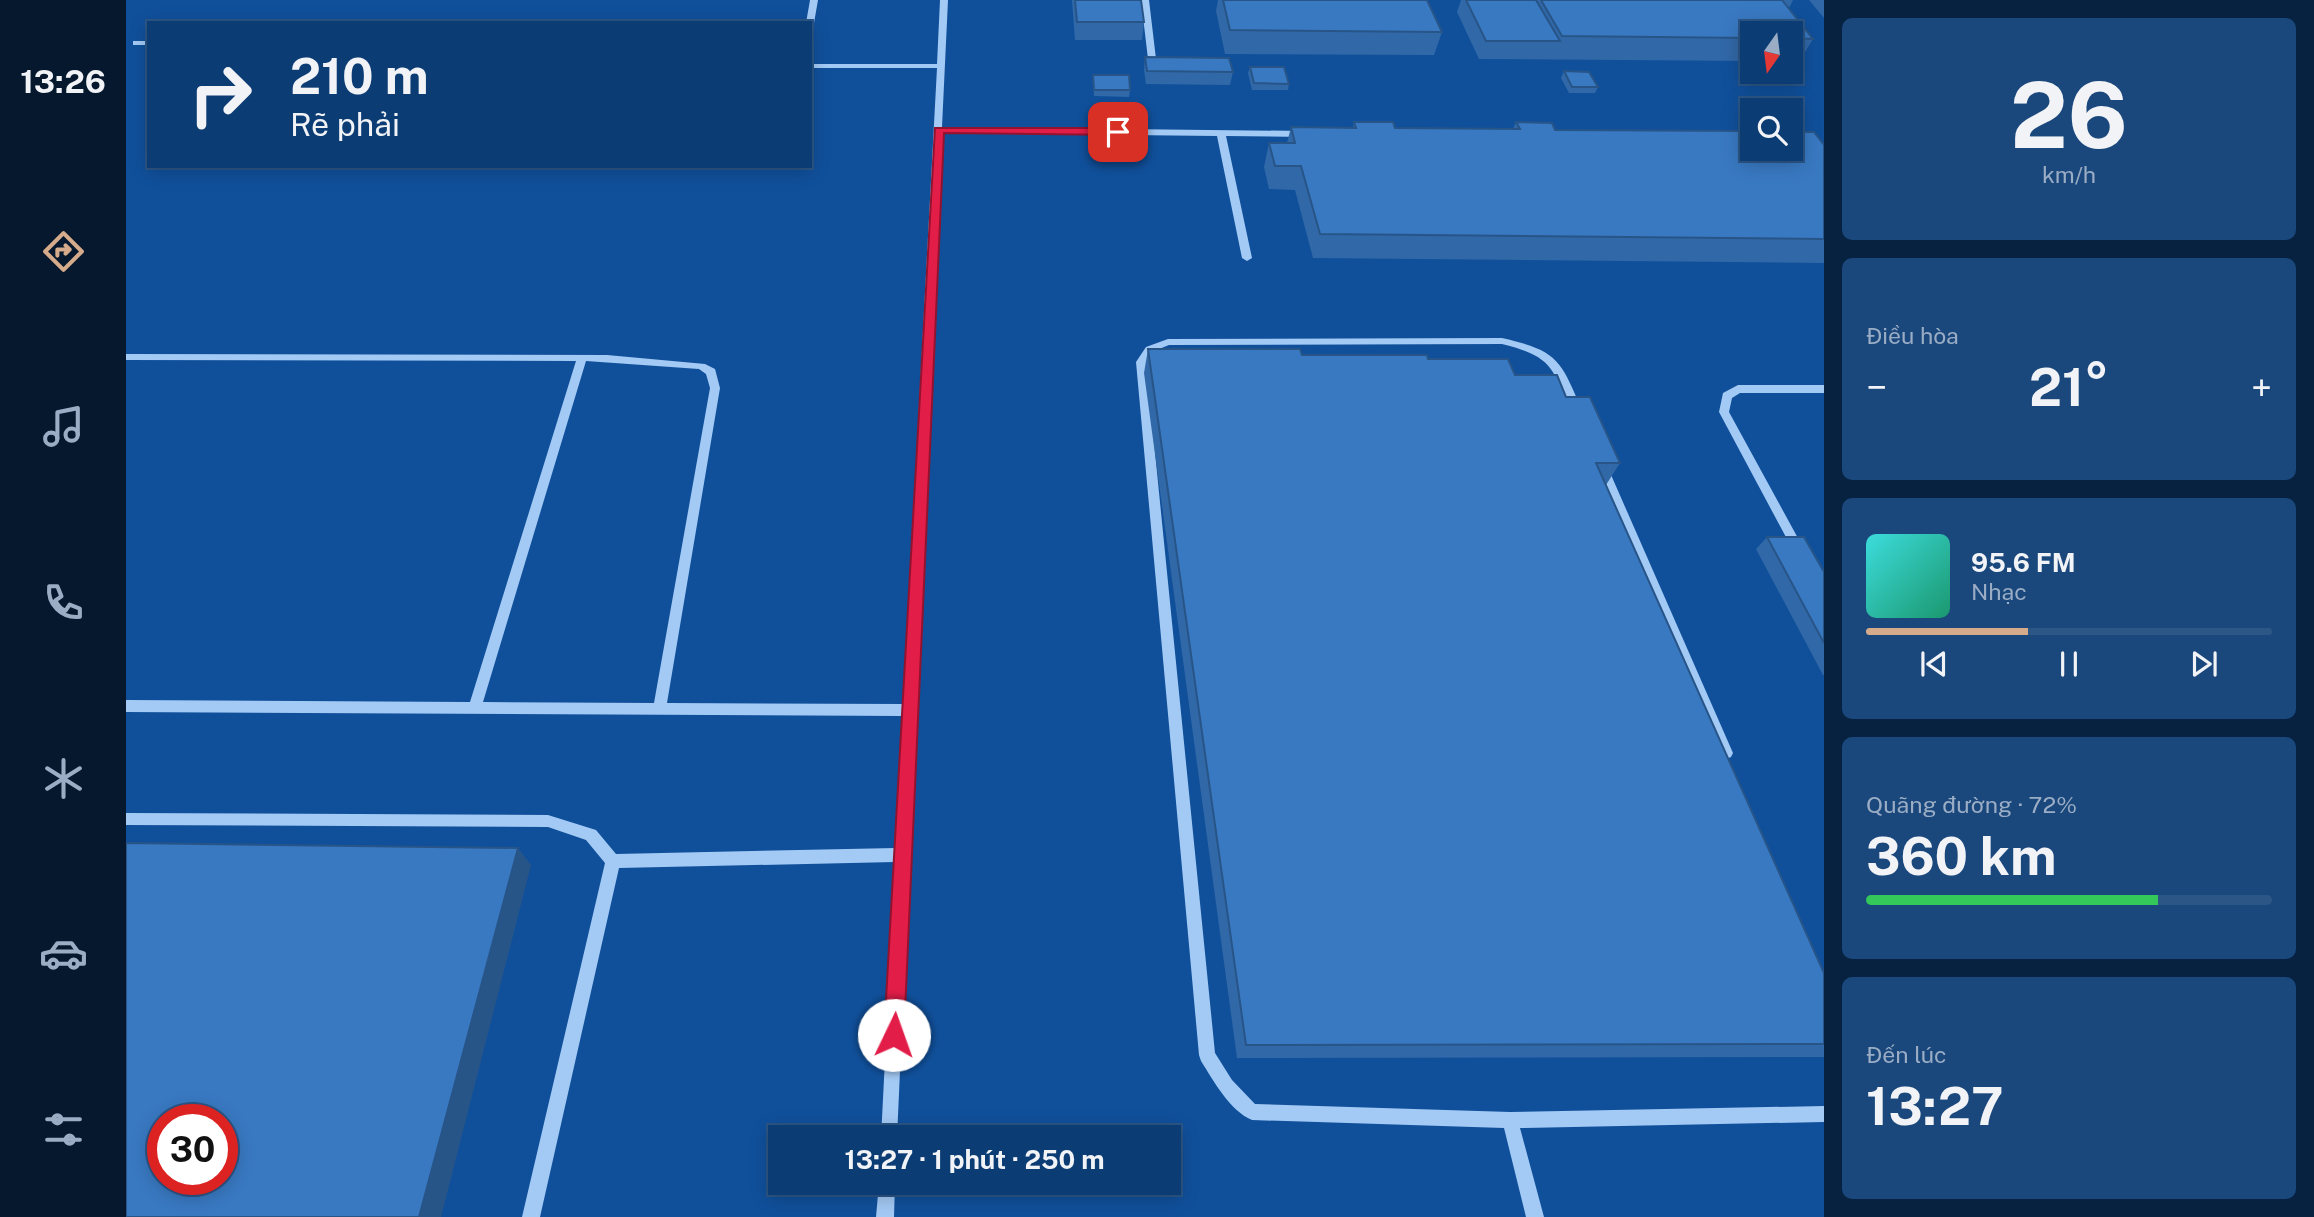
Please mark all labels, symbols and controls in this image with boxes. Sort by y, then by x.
north arrow [1740,21,1802,84]
map controls [1740,21,1803,161]
text: 210 m [290,47,429,105]
icon: right [175,49,266,140]
text: 26 [2010,62,2128,168]
text: 13:26 [20,63,106,100]
button: search [1740,98,1803,161]
pin [1088,102,1148,162]
text: Rẽ phải [290,106,400,143]
icon: arrive [1099,113,1137,151]
text: km/h [2042,161,2096,188]
icon: directions [39,227,88,276]
text: Điều hòa [1866,322,1959,349]
text: 21° [2029,357,2109,418]
text: − [1866,365,1887,410]
text: + [2251,365,2272,410]
icon: music [39,402,88,451]
text: 95.6 FM [1971,547,2076,578]
icon: phone [39,578,88,627]
text: Nhạc [1971,578,2027,605]
icon: previous [1915,645,1953,683]
icon: pause [2050,645,2088,683]
icon: next [2185,645,2223,683]
icon: climate [39,754,88,803]
text: Quãng đường · 72% [1866,791,2077,818]
text: 360 km [1866,826,2057,887]
icon: car [39,929,88,978]
position arrow [857,998,931,1072]
text: Đến lúc [1866,1041,1947,1068]
text: 13:27 [1866,1076,2003,1137]
speed limit sign: 30 [147,1104,238,1195]
icon: filters [39,1105,88,1154]
text: 13:27 · 1 phút · 250 m [845,1144,1104,1175]

